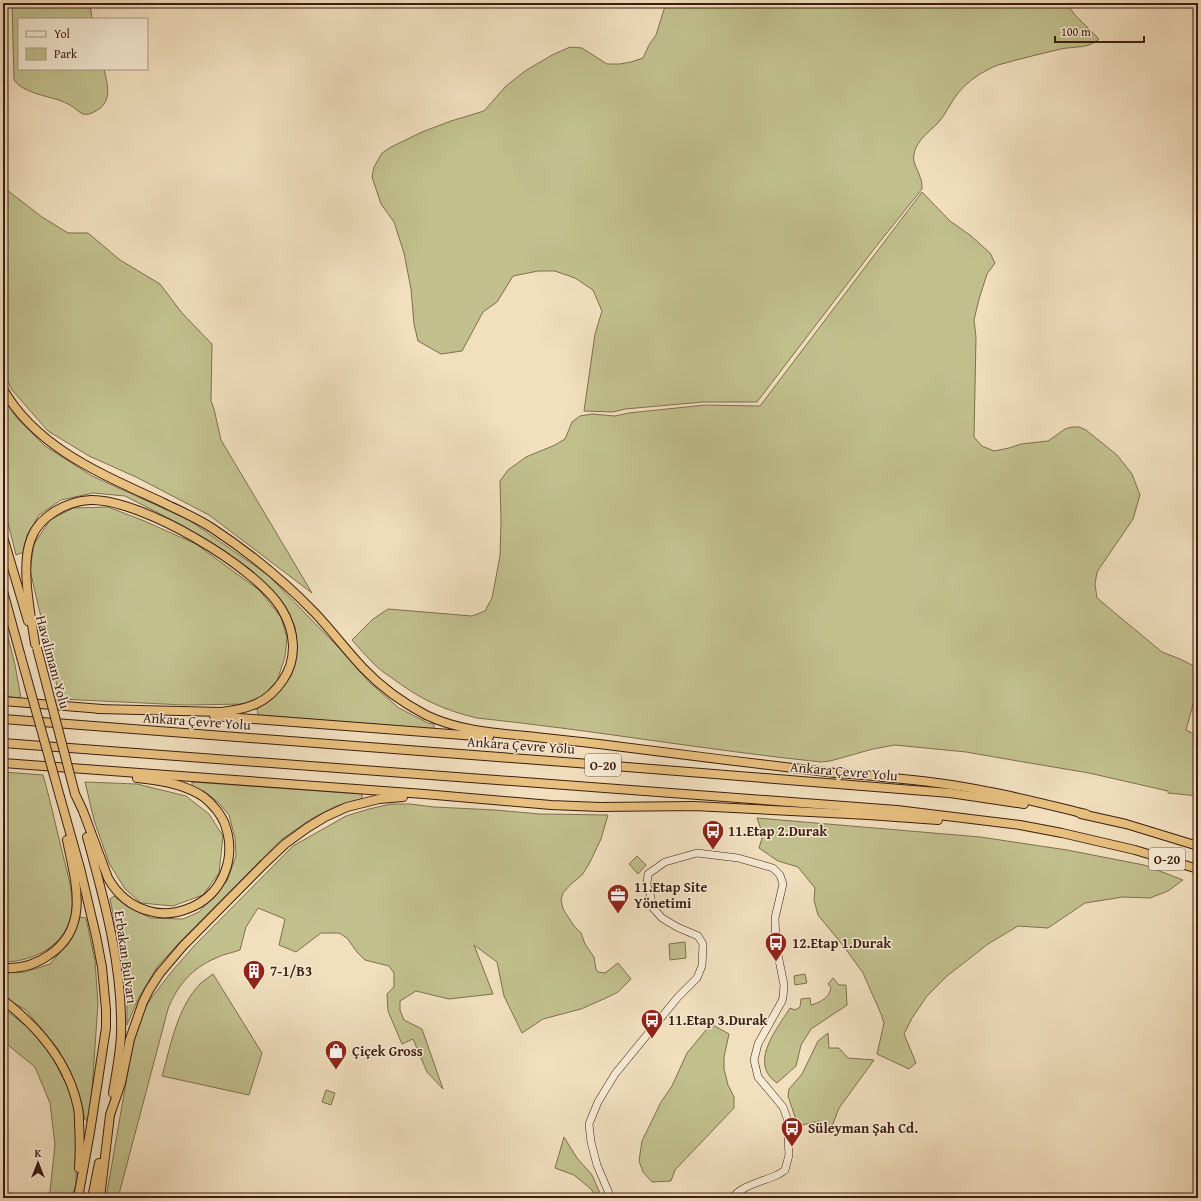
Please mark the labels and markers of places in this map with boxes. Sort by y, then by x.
bus stop icon: 11.Etap 2.Durak [700,818,726,851]
place label: 11.Etap 2.Durak [728,821,828,841]
place label: 11.Etap Site Yönetimi [634,877,707,913]
office icon: 11.Etap Site Yönetimi [605,882,631,915]
bus stop icon: 12.Etap 1.Durak [763,930,789,963]
place label: 12.Etap 1.Durak [792,933,892,953]
building icon: 7-1/B3 [241,958,267,991]
place label: 7-1/B3 [270,961,312,981]
bus stop icon: 11.Etap 3.Durak [639,1007,665,1040]
place label: 11.Etap 3.Durak [668,1010,768,1030]
shop icon: Çiçek Gross [323,1038,349,1071]
place label: Çiçek Gross [352,1041,423,1061]
bus stop icon: Süleyman Şah Cd. [779,1115,805,1148]
place label: Süleyman Şah Cd. [808,1118,918,1138]

